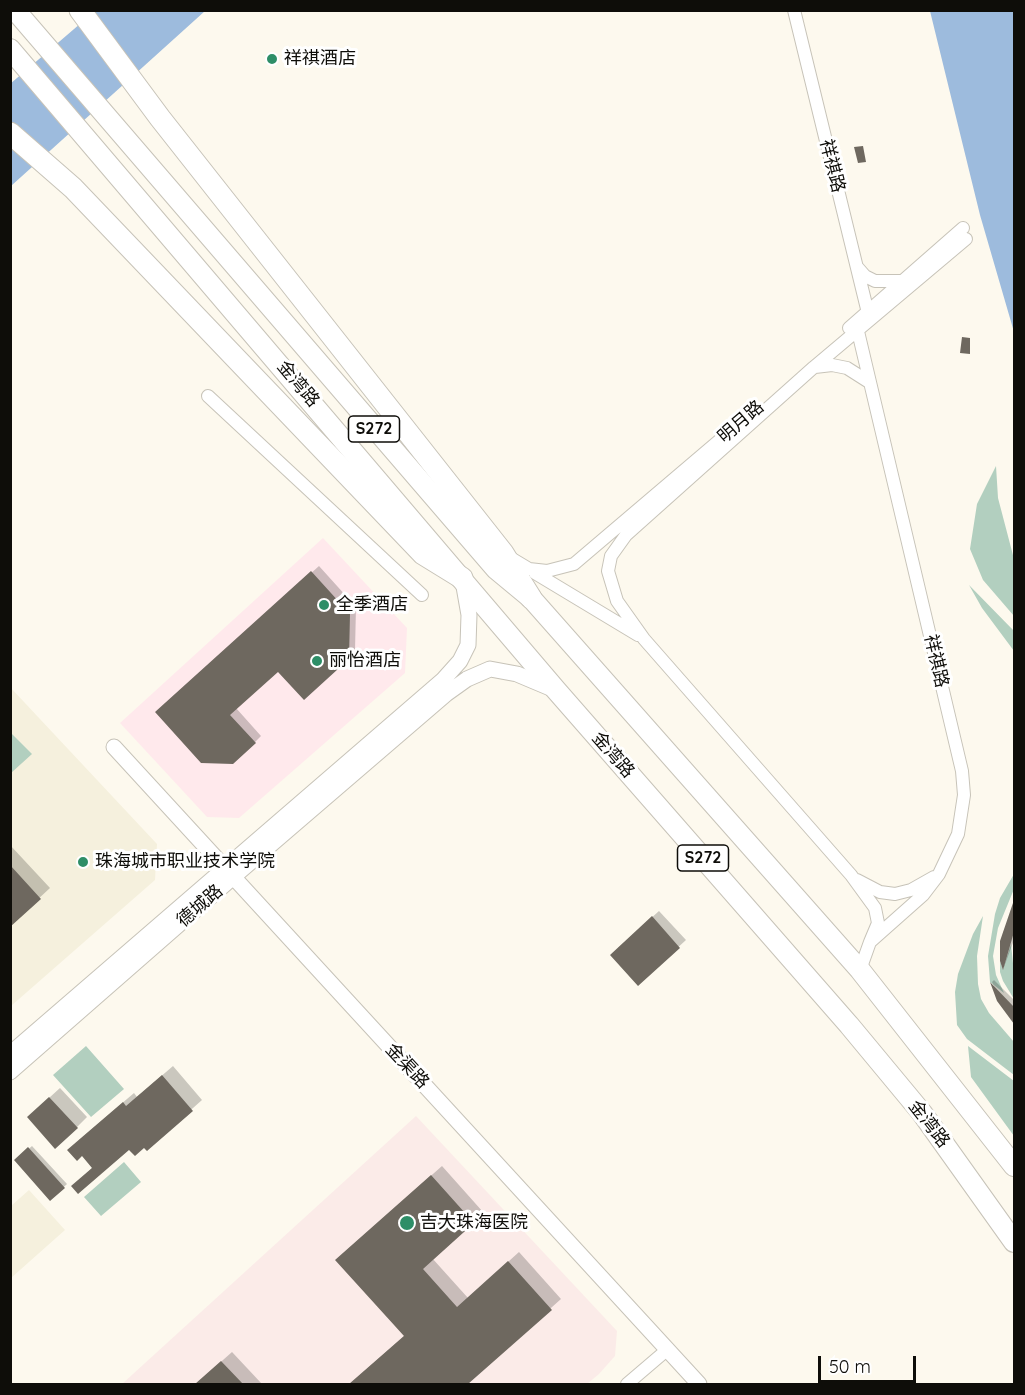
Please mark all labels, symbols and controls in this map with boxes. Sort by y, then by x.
place label: 祥祺酒店 [284,48,356,70]
marker: 祥祺酒店 [265,52,279,66]
street label: 祥祺路 [815,137,849,195]
street label: 金湾路 [272,356,324,412]
street label: 明月路 [714,396,768,448]
road number: S272 [348,416,400,442]
place label: 全季酒店 [336,594,408,616]
marker: 全季酒店 [317,598,331,612]
street label: 祥祺路 [919,632,953,690]
place label: 丽怡酒店 [329,650,401,672]
marker: 丽怡酒店 [310,654,324,668]
street label: 金湾路 [587,728,639,782]
road number: S272 [678,845,728,871]
place label: 珠海城市职业技术学院 [95,851,275,873]
marker: 珠海城市职业技术学院 [76,855,90,869]
street label: 德城路 [173,880,227,932]
street label: 金渠路 [381,1039,433,1093]
street label: 金湾路 [904,1096,954,1152]
place label: 吉大珠海医院 [420,1212,528,1234]
marker: 吉大珠海医院 [398,1214,416,1232]
scale bar [821,1344,918,1382]
text: 50 m [829,1355,871,1378]

